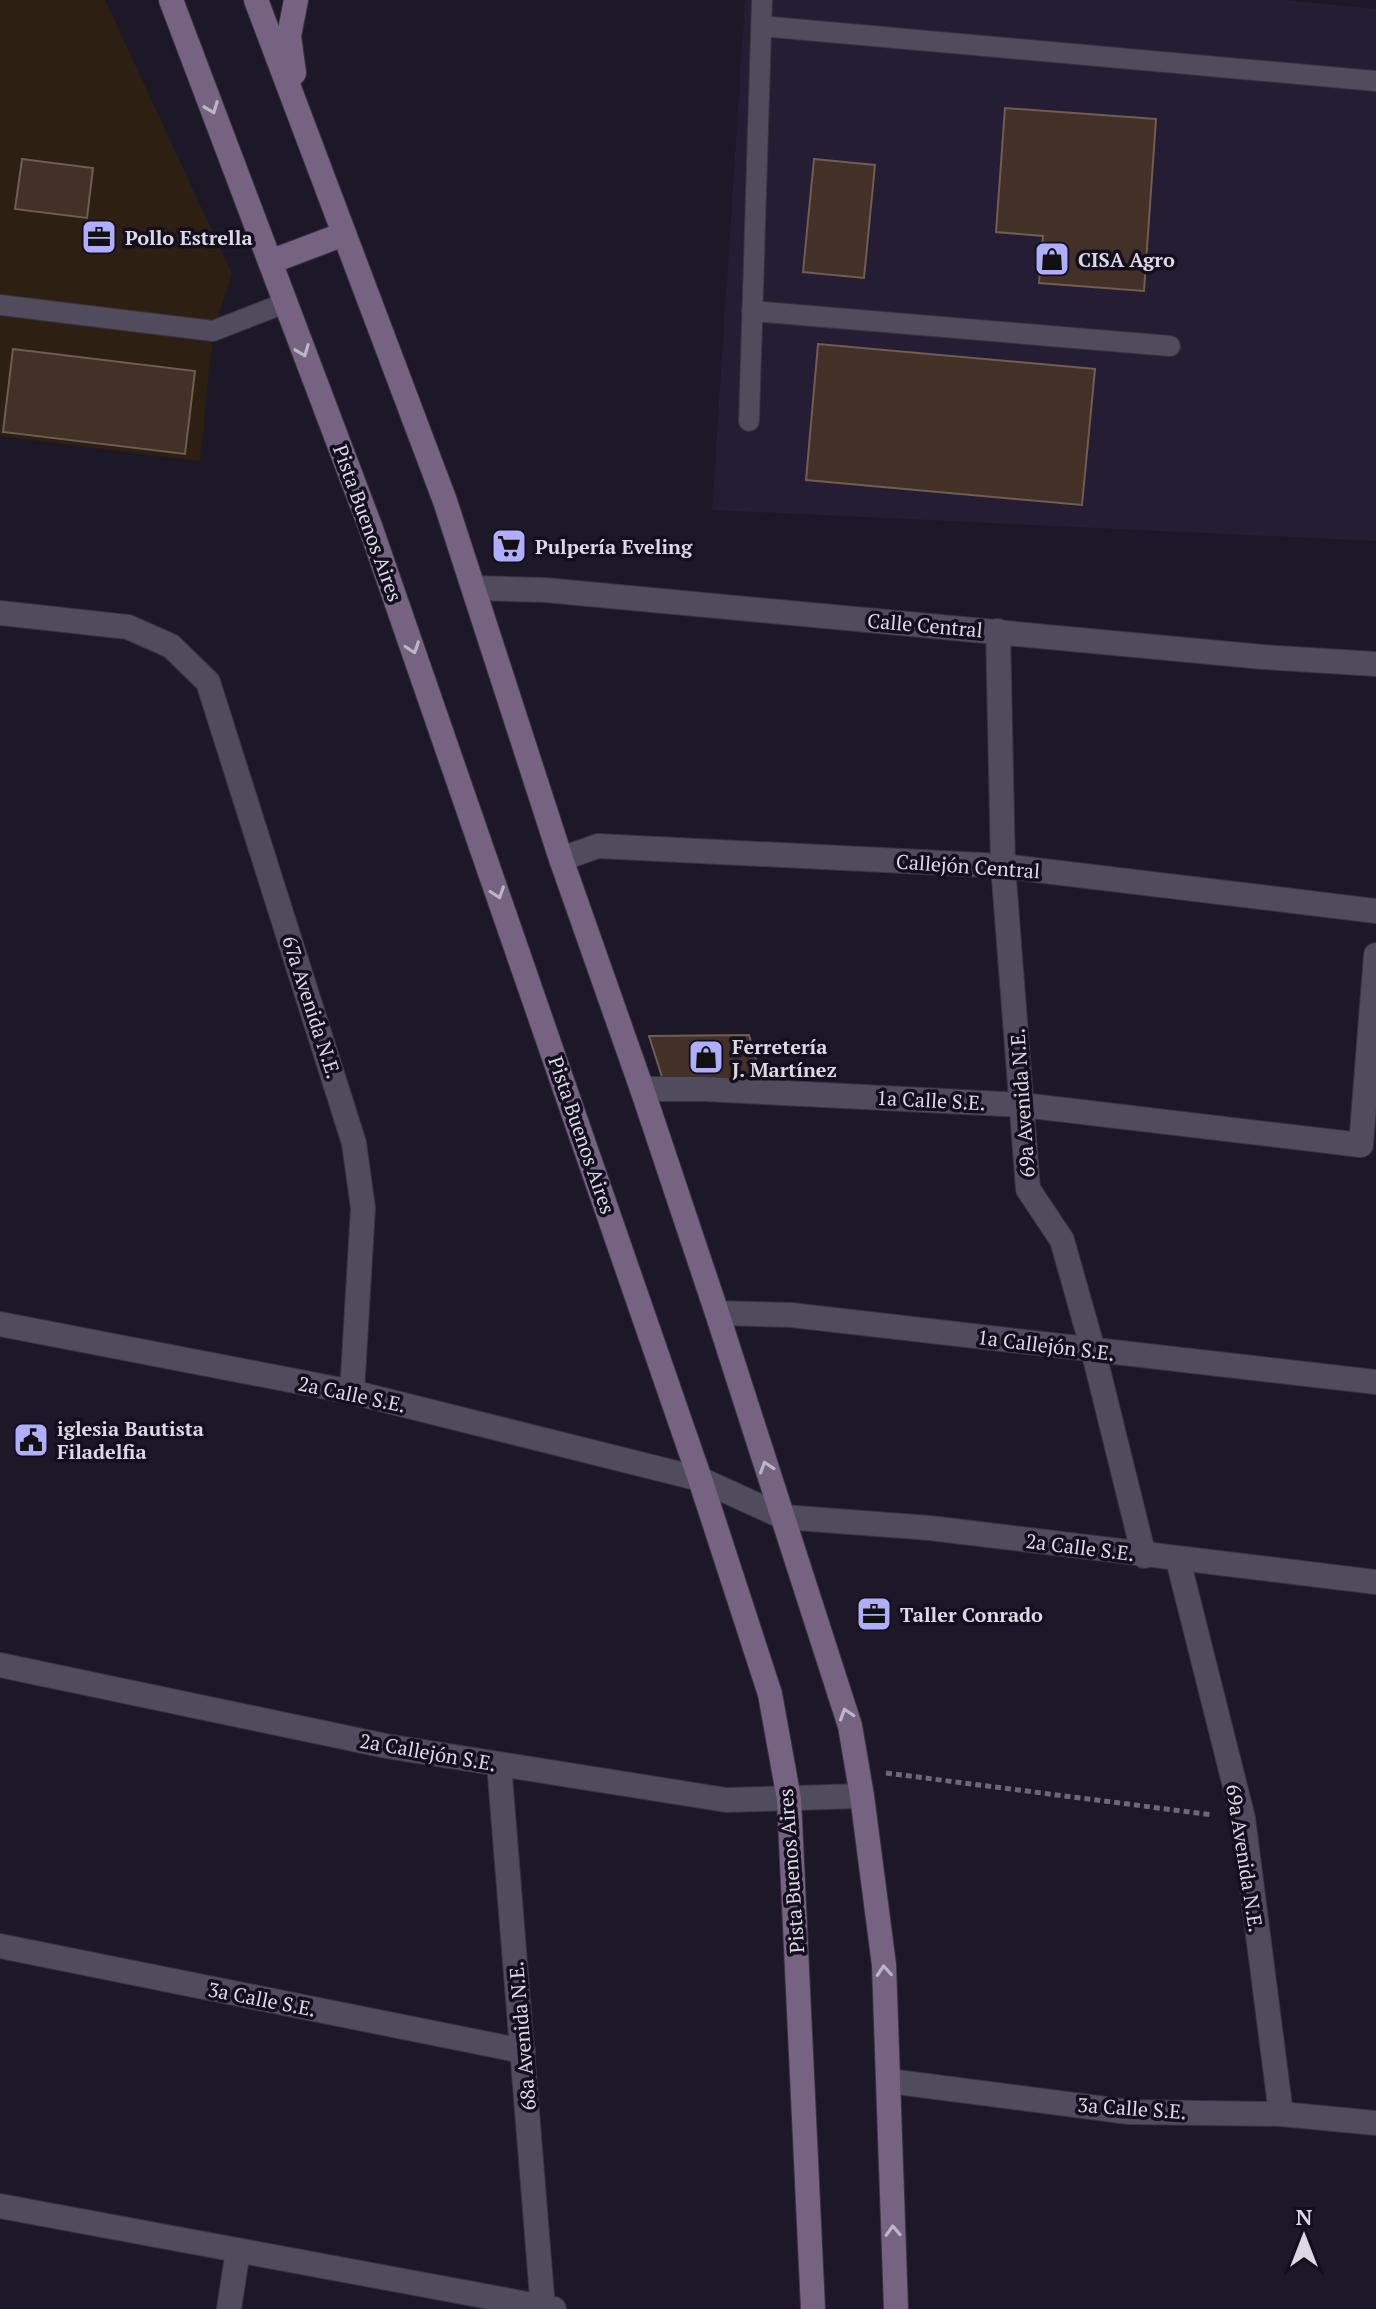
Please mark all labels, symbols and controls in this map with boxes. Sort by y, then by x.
one-way arrow [202,100,219,114]
office icon: Pollo Estrella [80,218,118,256]
place label: Pollo Estrella [125,224,253,251]
shop icon: CISA Agro [1033,240,1071,278]
place label: CISA Agro [1078,246,1175,273]
one-way arrow [293,343,310,357]
street label: Pista Buenos Aires [327,441,409,605]
supermarket icon: Pulpería Eveling [490,527,528,565]
place label: Pulpería Eveling [535,533,693,560]
street label: Calle Central [866,607,984,643]
one-way arrow [403,640,419,654]
street label: Callejón Central [895,848,1041,884]
one-way arrow [489,885,505,899]
street label: 67a Avenida N.E. [276,932,348,1082]
street label: 69a Avenida N.E. [1003,1028,1041,1178]
place label: Ferretería J. Martínez [732,1033,837,1083]
shop icon: Ferretería J. Martínez [687,1038,725,1076]
street label: Pista Buenos Aires [542,1053,622,1217]
street label: 1a Calle S.E. [876,1084,986,1116]
street label: 1a Callejón S.E. [976,1323,1116,1367]
street label: 2a Calle S.E. [296,1369,408,1419]
place label: iglesia Bautista Filadelfia [57,1415,204,1465]
public building icon: iglesia Bautista Filadelfia [12,1421,50,1459]
one-way arrow [760,1460,776,1474]
street label: 2a Calle S.E. [1024,1527,1136,1567]
office icon: Taller Conrado [855,1595,893,1633]
place label: Taller Conrado [900,1601,1043,1628]
one-way arrow [839,1708,855,1722]
street label: 2a Callejón S.E. [358,1727,498,1777]
street label: 69a Avenida N.E. [1220,1782,1270,1934]
street label: Pista Buenos Aires [772,1788,810,1954]
street label: 68a Avenida N.E. [502,1960,542,2112]
one-way arrow [876,1964,893,1977]
street label: 3a Calle S.E. [206,1975,318,2023]
street label: 3a Calle S.E. [1077,2091,1187,2125]
north arrow [1264,2197,1344,2277]
text: N [1296,2202,1313,2231]
one-way arrow [885,2224,902,2237]

